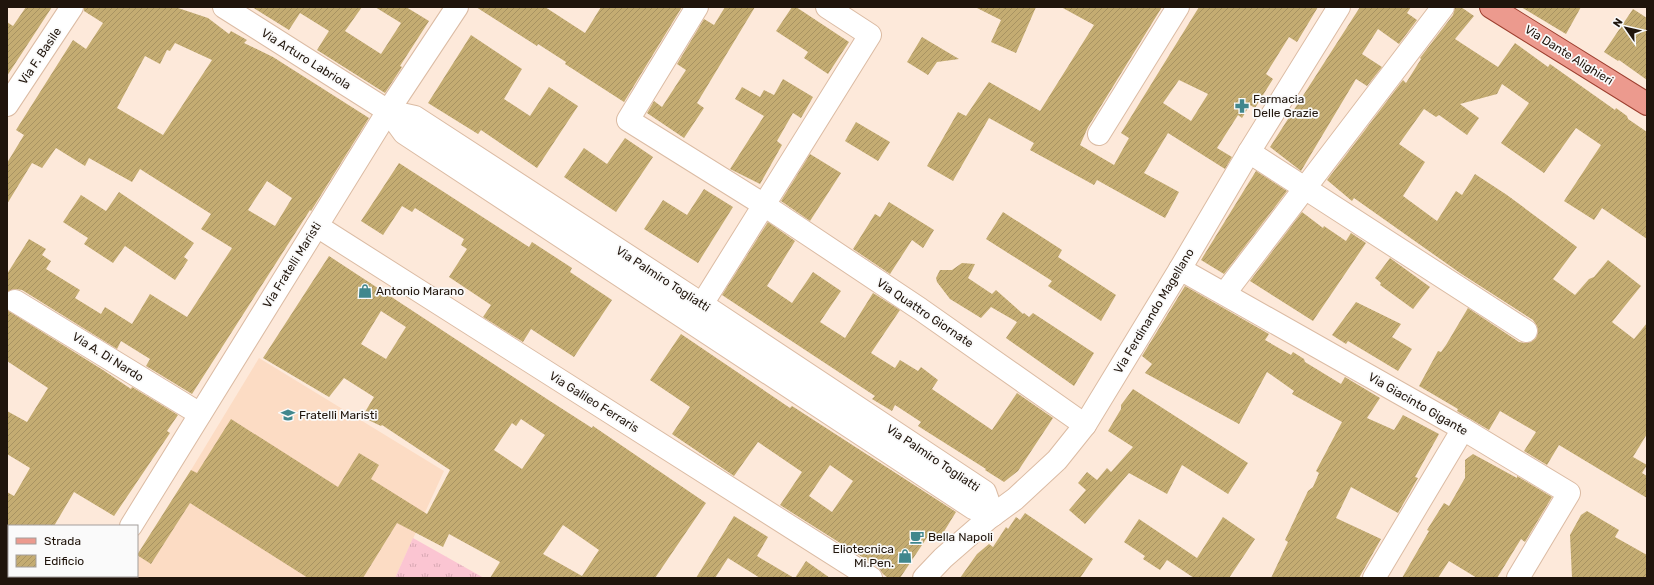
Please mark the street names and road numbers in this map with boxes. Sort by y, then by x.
street label: Via Dante Alighieri [1522,22,1616,88]
street label: Via F. Basile [16,25,64,87]
street label: Via Arturo Labriola [259,26,353,92]
street label: Via Fratelli Maristi [260,219,324,311]
street label: Via Palmiro Togliatti [613,243,713,315]
street label: Via Ferdinando Magellano [1111,246,1197,376]
street label: Via Quattro Giornate [874,275,976,351]
street label: Via A. Di Nardo [70,329,146,385]
street label: Via Galileo Ferraris [547,369,641,435]
street label: Via Giacinto Gigante [1366,370,1471,438]
street label: Via Palmiro Togliatti [884,422,982,494]

